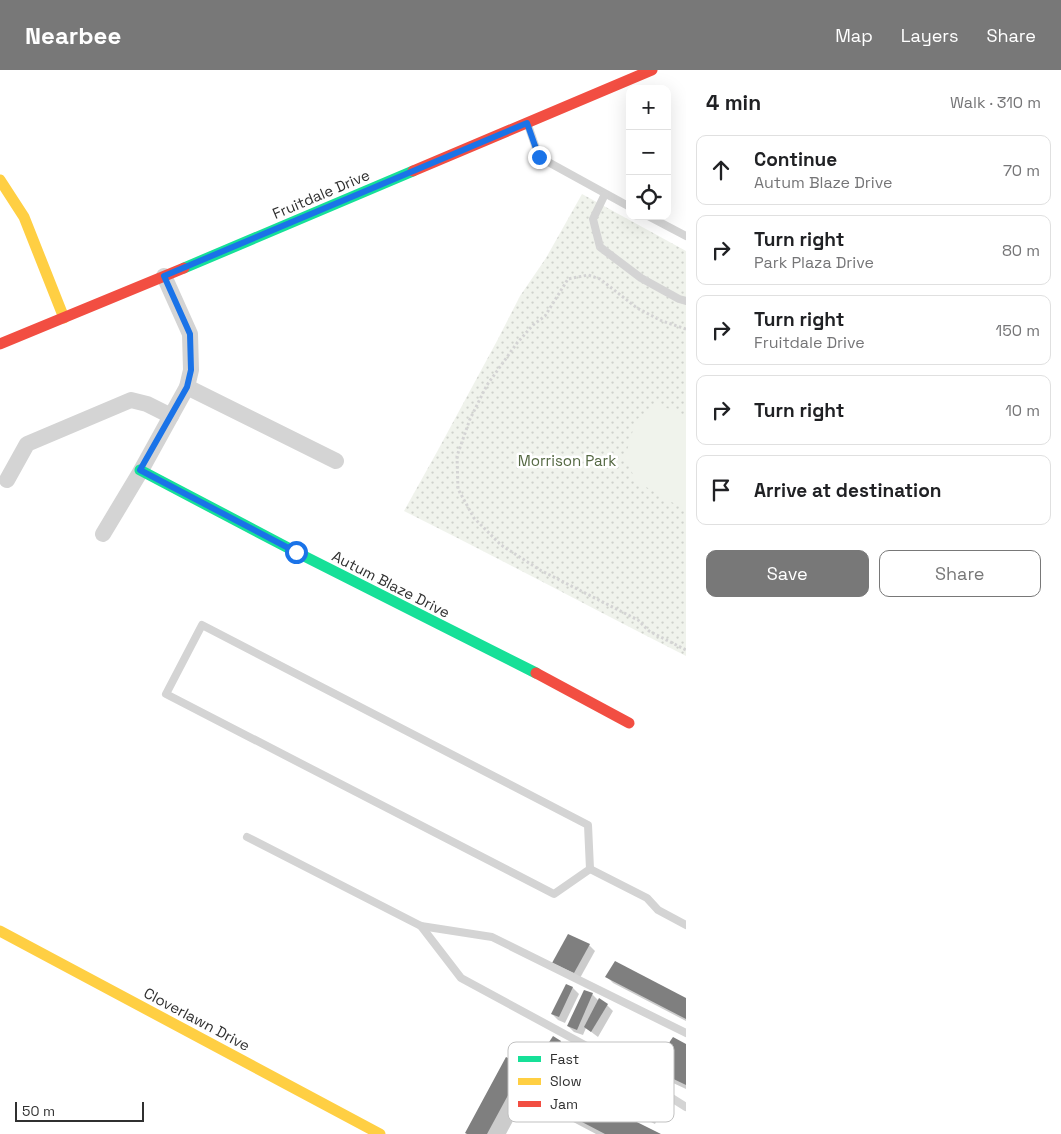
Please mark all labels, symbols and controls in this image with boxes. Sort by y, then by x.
text: Nearbee [25,20,121,51]
text: Map [835,24,873,47]
text: Layers [901,24,958,47]
text: Share [986,24,1036,47]
map controls [626,85,671,220]
button: + [626,85,671,130]
text: 4 min [706,89,761,116]
text: Walk · 310 m [950,92,1041,113]
button: − [626,130,671,175]
route end [528,146,551,169]
text: Continue [754,147,837,172]
icon: ahead [707,156,735,184]
text: 70 m [1003,160,1040,181]
street label: Fruitdale Drive [269,165,373,223]
text: Autum Blaze Drive [754,172,893,193]
button: locate [626,175,671,220]
text: Turn right [754,227,844,252]
icon: right [707,236,735,264]
text: 80 m [1002,240,1040,261]
text: Park Plaza Drive [754,252,874,273]
text: Turn right [754,307,844,332]
icon: right [707,316,735,344]
text: 150 m [996,320,1040,341]
text: Fruitdale Drive [754,332,865,353]
icon: right [707,396,735,424]
text: Turn right [754,398,844,423]
text: 10 m [1005,400,1040,421]
park label: Morrison Park [518,451,616,470]
icon: arrive [707,476,735,504]
text: Arrive at destination [754,478,942,503]
route start [285,541,308,564]
street label: Autum Blaze Drive [329,546,453,622]
button: Save [706,550,869,597]
button: Share [879,550,1041,597]
street label: Cloverlawn Drive [141,983,254,1055]
legend [508,1042,674,1122]
text: Fast [550,1050,579,1068]
text: Slow [550,1072,582,1090]
text: Jam [550,1095,578,1113]
scale bar [15,1099,144,1122]
text: 50 m [22,1102,55,1120]

